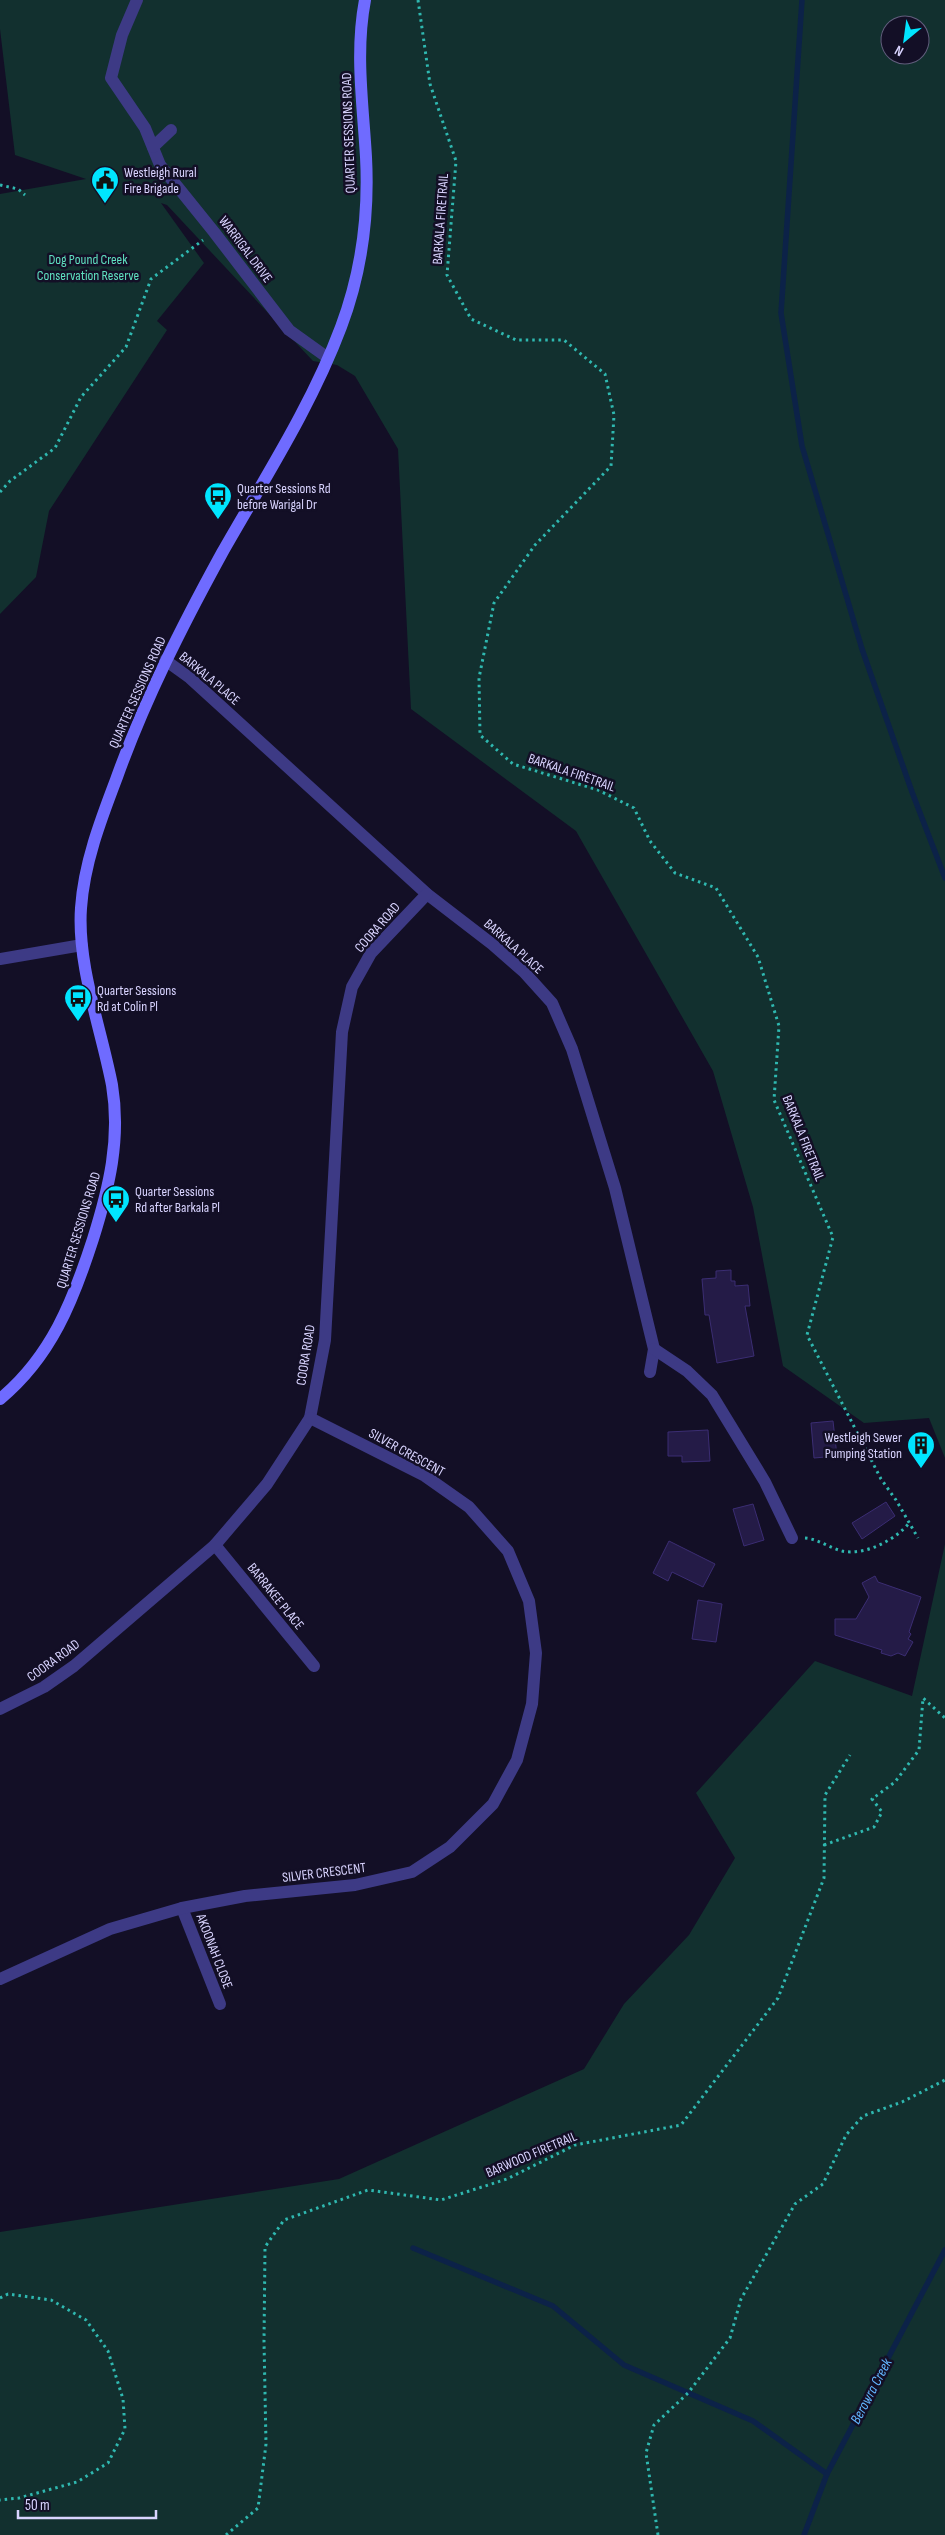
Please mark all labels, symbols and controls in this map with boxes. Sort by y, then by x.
north arrow [880,15,930,65]
text: N [892,42,906,60]
street label: QUARTER SESSIONS ROAD [338,72,359,194]
place label: Westleigh Rural Fire Brigade [124,164,197,197]
public building icon: Westleigh Rural Fire Brigade [90,165,120,204]
street label: BARKALA FIRETRAIL [429,173,452,265]
street label: WARRIGAL DRIVE [215,213,276,286]
park label: Dog Pound Creek Conservation Reserve [37,251,139,284]
place label: Quarter Sessions Rd before Warigal Dr [237,480,331,513]
bus stop icon: Quarter Sessions Rd before Warigal Dr [203,481,233,520]
street label: QUARTER SESSIONS ROAD [105,633,170,751]
street label: BARKALA PLACE [176,648,244,709]
street label: BARKALA FIRETRAIL [526,750,618,795]
street label: COORA ROAD [351,899,404,956]
street label: BARKALA PLACE [480,915,547,978]
place label: Quarter Sessions Rd at Colin Pl [97,982,176,1015]
bus stop icon: Quarter Sessions Rd at Colin Pl [63,983,93,1022]
street label: BARKALA FIRETRAIL [779,1093,828,1184]
street label: QUARTER SESSIONS ROAD [53,1170,104,1290]
place label: Quarter Sessions Rd after Barkala Pl [135,1183,220,1216]
bus stop icon: Quarter Sessions Rd after Barkala Pl [101,1184,131,1223]
street label: COORA ROAD [292,1323,319,1387]
street label: SILVER CRESCENT [366,1425,448,1480]
place label: Westleigh Sewer Pumping Station [825,1429,902,1462]
building icon: Westleigh Sewer Pumping Station [906,1430,936,1469]
street label: BARRAKEE PLACE [244,1560,308,1633]
street label: COORA ROAD [24,1635,83,1685]
street label: SILVER CRESCENT [281,1859,367,1886]
street label: AKOONAH CLOSE [192,1910,237,1991]
street label: BARWOOD FIRETRAIL [483,2128,579,2181]
water label: Berowra Creek [846,2355,897,2427]
scale bar [18,2488,155,2520]
text: 50 m [25,2496,50,2515]

